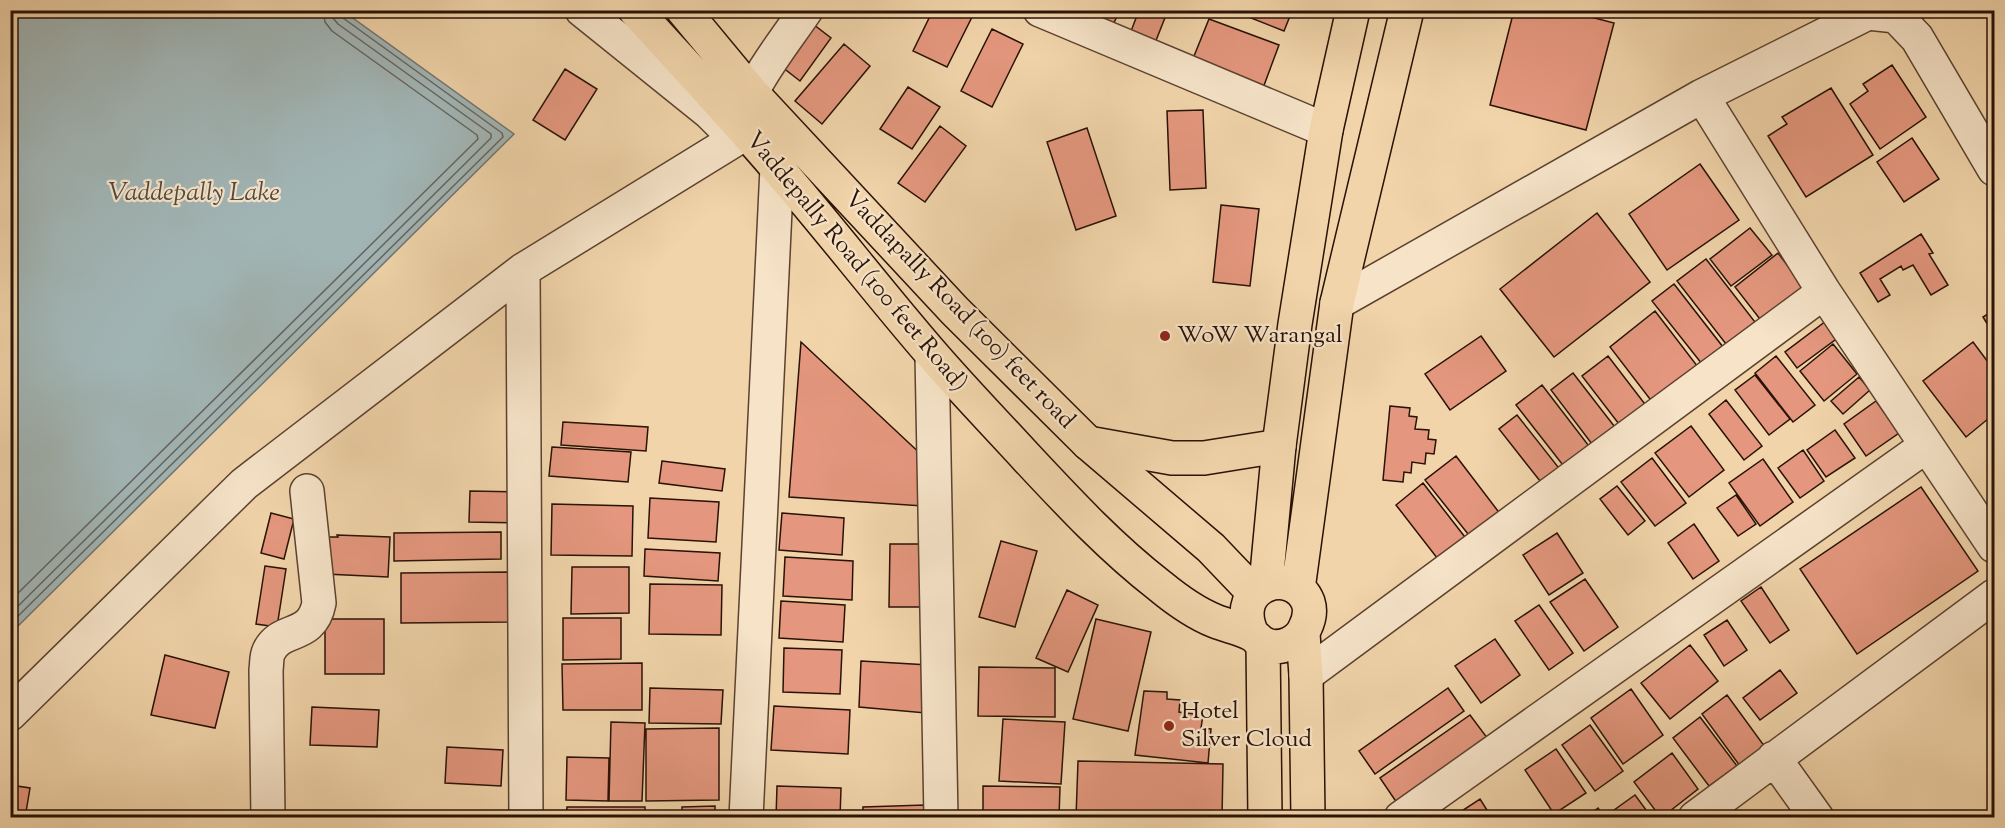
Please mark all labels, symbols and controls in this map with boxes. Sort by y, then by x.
street label: Vaddepally Road (100 feet Road) [737,125,975,399]
water label: Vaddepally Lake [108,175,280,212]
street label: Vaddapally Road (100) feet road [835,183,1083,437]
place label: WoW Warangal [1177,319,1343,353]
marker: WoW Warangal [1158,329,1172,343]
place label: Hotel Silver Cloud [1181,695,1313,757]
marker: Hotel Silver Cloud [1162,719,1176,733]

